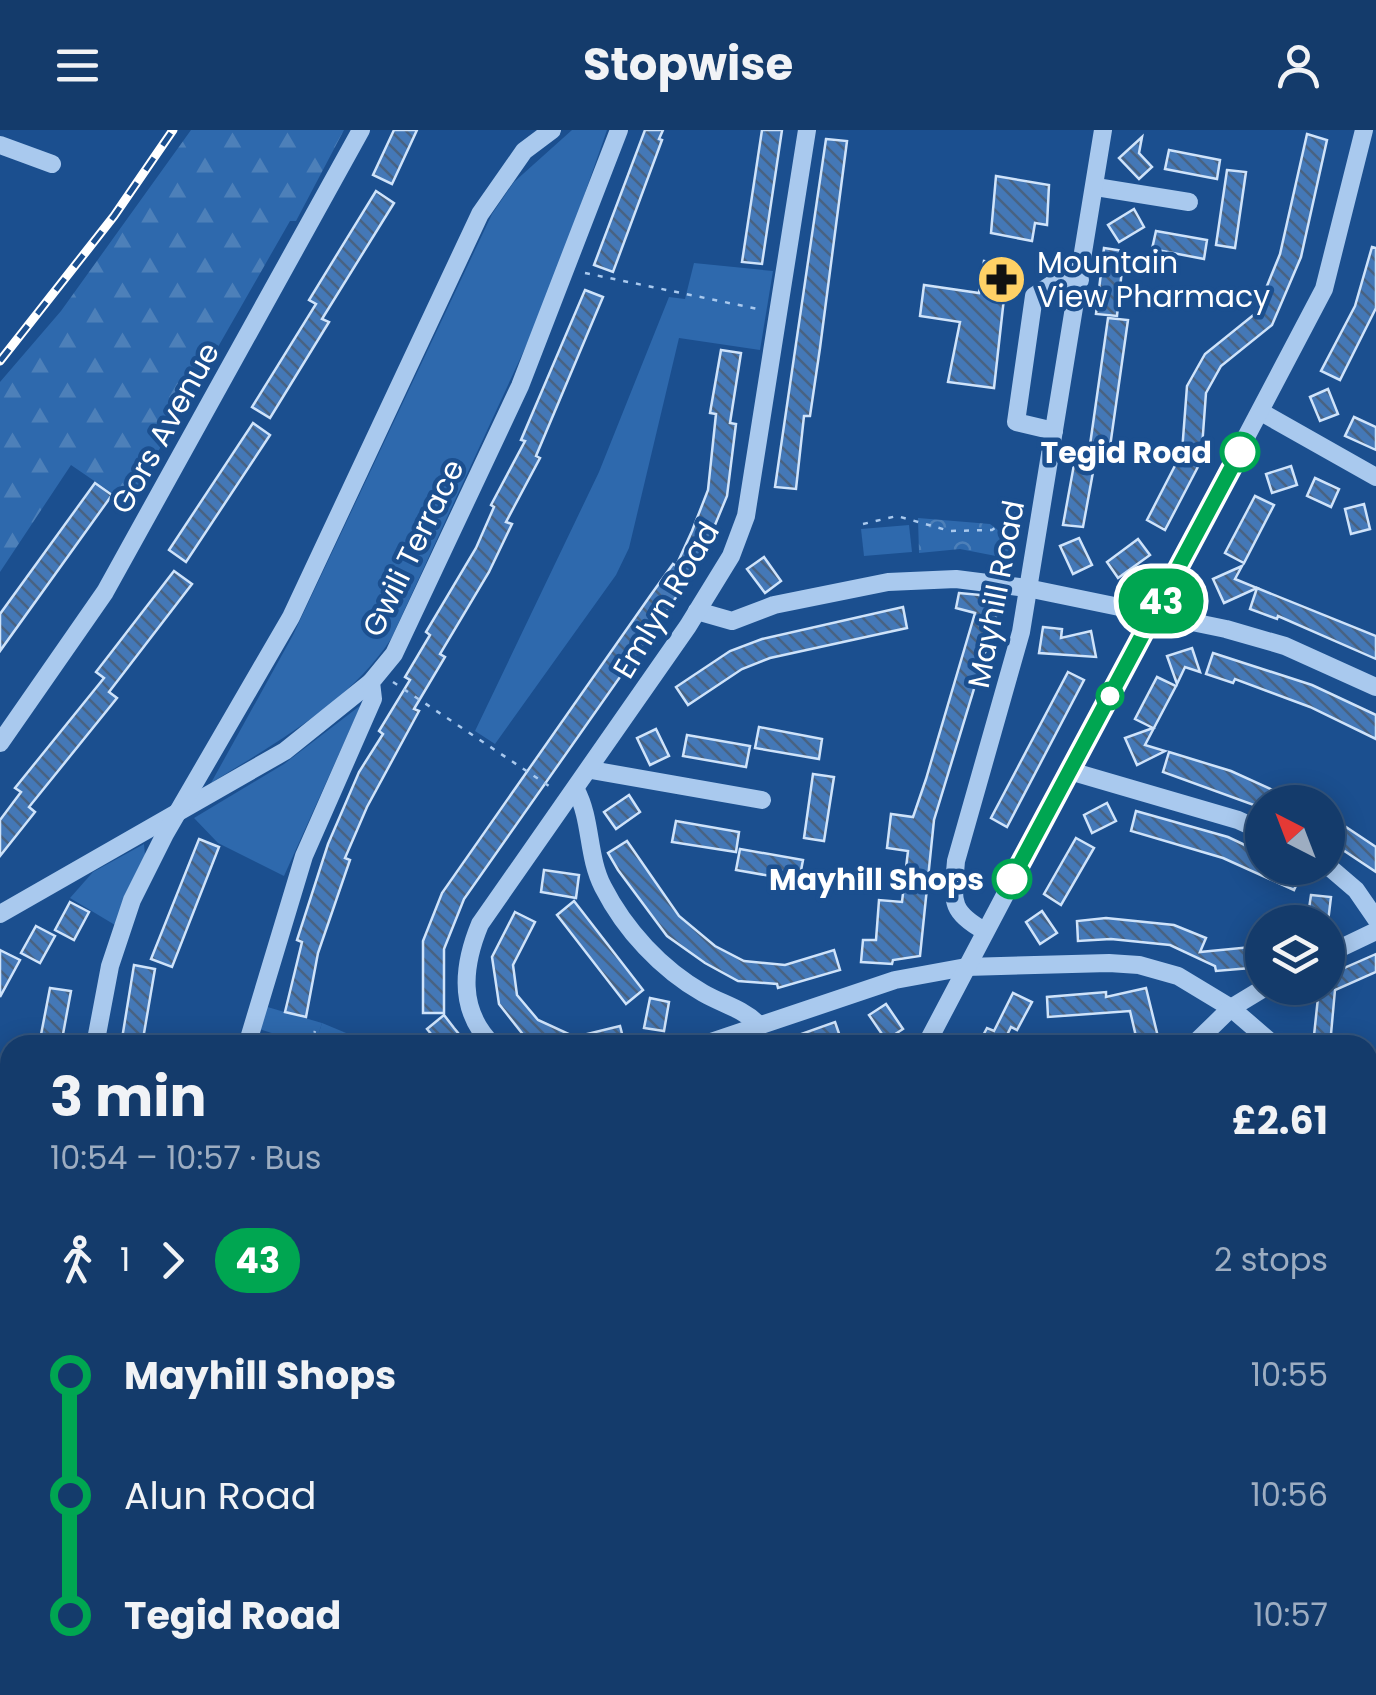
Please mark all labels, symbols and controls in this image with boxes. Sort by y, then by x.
text: Stopwise [583,33,793,96]
icon: menu [50,38,105,93]
icon: person [1271,38,1326,93]
place label: Mountain View Pharmacy [1037,241,1270,318]
pharmacy icon: Mountain View Pharmacy [976,253,1028,305]
street label: Gors Avenue [100,334,230,522]
place label: Tegid Road [1040,431,1212,474]
marker: Tegid Road [1221,433,1259,471]
street label: Gwili Terrace [352,452,474,644]
street label: Mayhill Road [957,496,1035,692]
street label: Emlyn Road [602,514,730,686]
line badge: 43 [1116,568,1206,634]
text: 43 [1139,577,1183,626]
unlabelled marker [1097,683,1123,709]
north arrow [1245,785,1345,885]
map controls [1245,785,1345,1005]
place label: Mayhill Shops [769,858,984,901]
marker: Mayhill Shops [993,860,1031,898]
button: layers [1245,905,1345,1005]
text: 3 min [50,1058,206,1135]
text: £2.61 [1232,1094,1328,1147]
text: 10:54 – 10:57 · Bus [50,1135,322,1180]
icon: walk [50,1233,105,1288]
icon: forward [145,1233,200,1288]
text: 43 [235,1236,280,1285]
text: 1 [120,1237,130,1282]
text: 2 stops [1214,1237,1328,1282]
text: Mayhill Shops [124,1349,396,1402]
text: 10:55 [1251,1352,1328,1397]
text: Alun Road [124,1469,317,1522]
text: 10:56 [1250,1472,1328,1517]
text: Tegid Road [124,1589,341,1642]
text: 10:57 [1253,1592,1328,1637]

